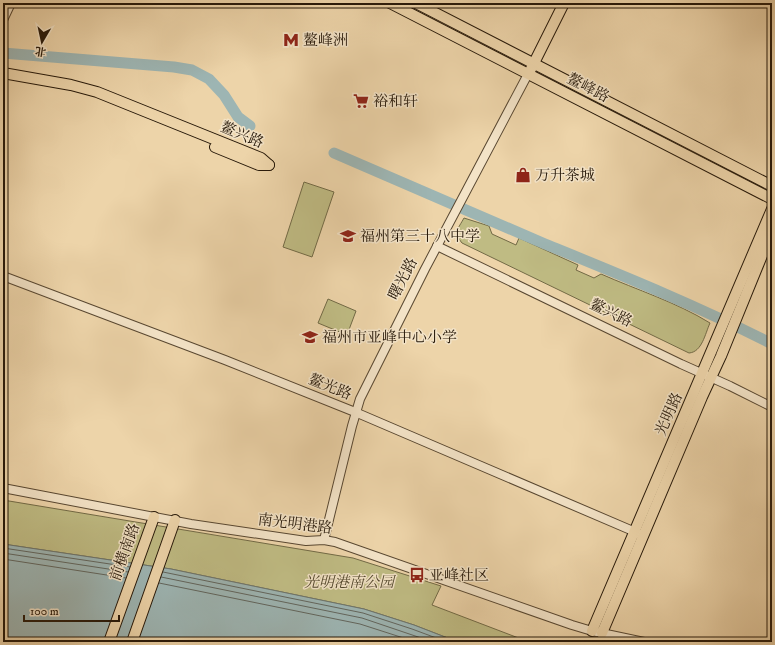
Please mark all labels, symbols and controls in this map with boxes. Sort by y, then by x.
north arrow [22,22,62,62]
metro station icon: 鳌峰洲 [282,31,300,49]
place label: 鳌峰洲 [303,31,348,50]
text: 北 [34,43,47,59]
street label: 鳌峰路 [564,69,612,107]
supermarket icon: 裕和轩 [352,92,370,110]
place label: 裕和轩 [373,92,418,111]
street label: 鳌兴路 [218,117,266,153]
shop icon: 万升茶城 [514,166,532,184]
place label: 万升茶城 [535,166,595,185]
school or university icon: 福州第三十八中学 [339,227,357,245]
place label: 福州第三十八中学 [360,227,480,246]
street label: 曙光路 [384,255,422,303]
street label: 鳌兴路 [587,295,635,331]
school or university icon: 福州市亚峰中心小学 [301,328,319,346]
place label: 福州市亚峰中心小学 [322,328,457,347]
street label: 鳌光路 [306,370,354,404]
street label: 光明路 [651,390,687,438]
street label: 南光明港路 [257,510,333,538]
street label: 前横南路 [106,521,144,583]
bus stop icon: 亚峰社区 [408,566,426,584]
place label: 亚峰社区 [429,566,489,585]
park label: 光明港南公园 [304,573,396,592]
scale bar [24,597,119,623]
text: 100 m [30,604,59,619]

